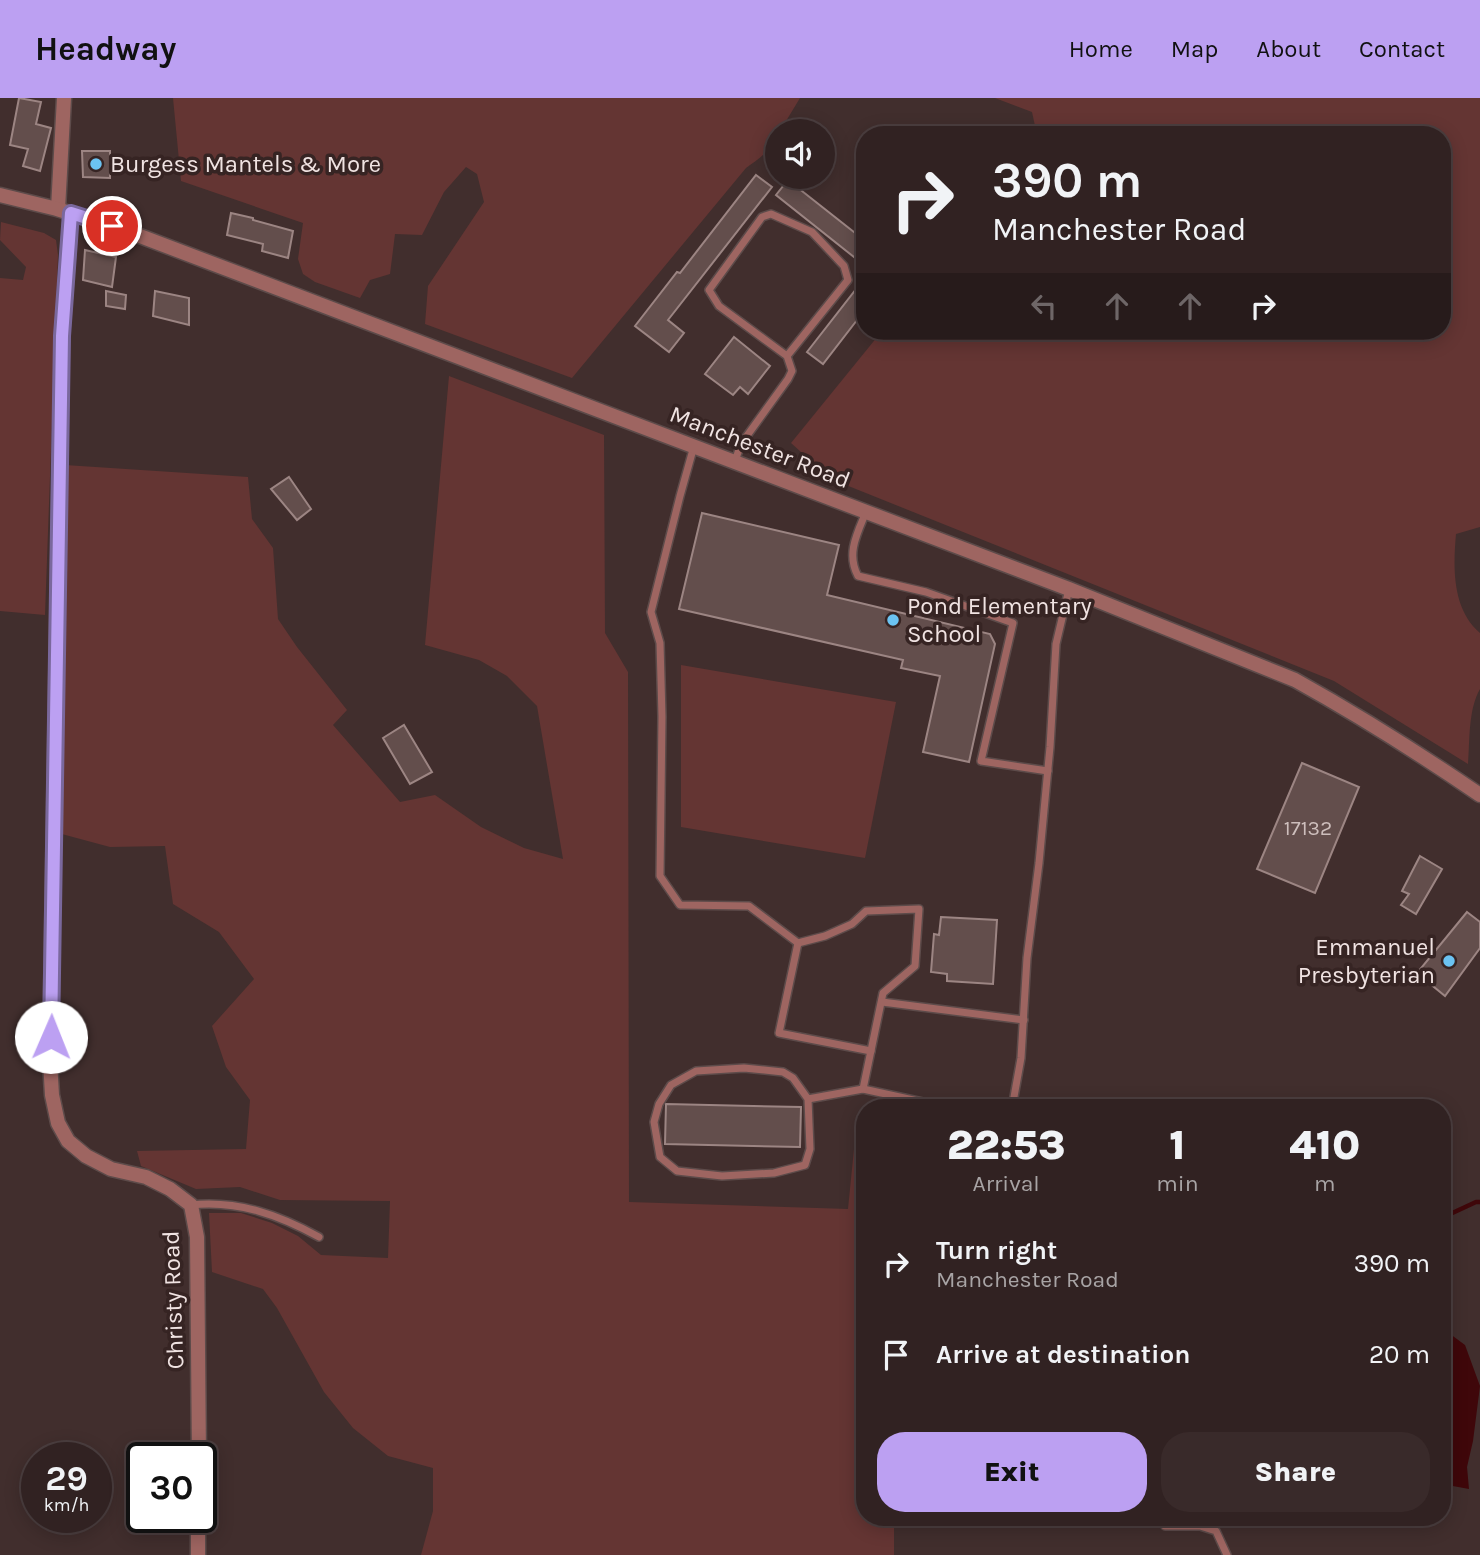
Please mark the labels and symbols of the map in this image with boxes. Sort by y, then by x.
place label: Burgess Mantels & More [110,150,381,178]
marker: Burgess Mantels & More [88,156,104,172]
pin [82,196,142,256]
street label: Manchester Road [666,400,854,494]
place label: Pond Elementary School [907,592,1092,648]
marker: Pond Elementary School [885,612,901,628]
house number: 17132 [1284,816,1332,840]
place label: Emmanuel Presbyterian [1298,933,1435,989]
marker: Emmanuel Presbyterian [1441,953,1457,969]
position arrow [14,1000,88,1074]
street label: Christy Road [157,1230,189,1370]
speed limit sign: 30 [126,1442,217,1533]

